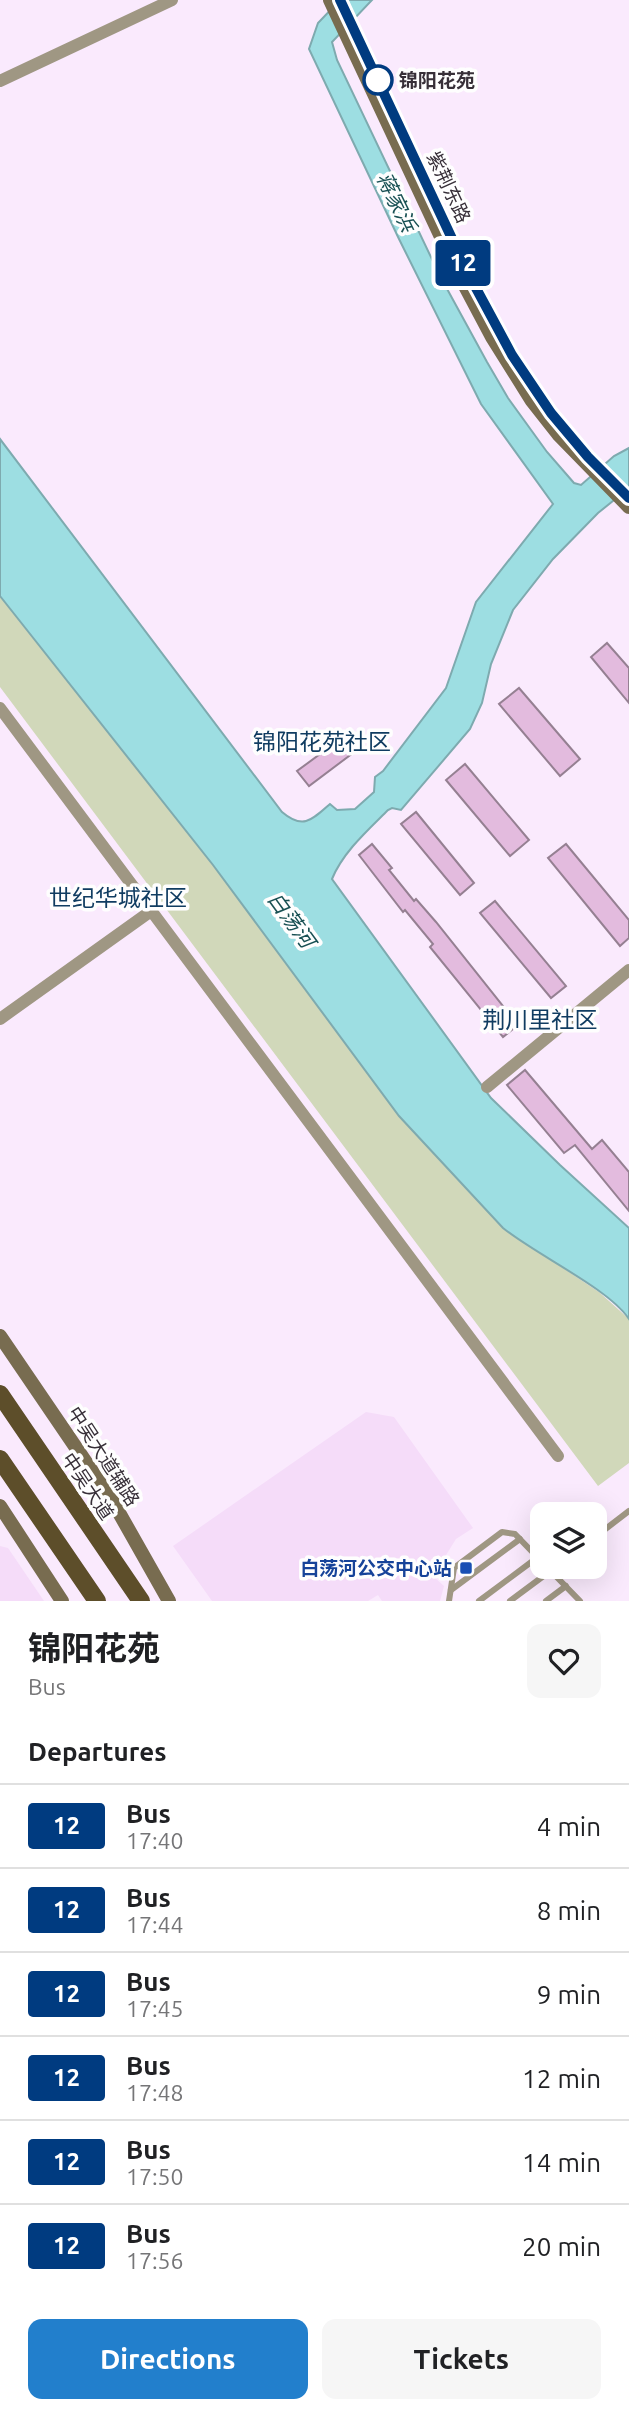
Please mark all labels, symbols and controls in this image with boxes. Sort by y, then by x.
marker: 锦阳花苑 [363,65,393,95]
place label: 锦阳花苑 [399,69,475,91]
street label: 紫荆东路 [423,148,475,226]
water label: 蒋家浜 [372,168,422,237]
line badge: 12 [432,240,494,286]
text: 12 [449,249,477,276]
district label: 锦阳花苑社区 [253,729,391,754]
district label: 世纪华城社区 [49,885,187,910]
water label: 白荡河 [264,887,322,955]
district label: 荆川里社区 [483,1007,598,1032]
street label: 中吴大道辅路 [63,1402,145,1510]
street label: 中吴大道 [57,1448,119,1524]
map controls [530,1502,607,1579]
button: layers [530,1502,607,1579]
place label: 白荡河公交中心站 [300,1557,452,1579]
marker: 白荡河公交中心站 [458,1560,474,1576]
button: heart [527,1624,601,1698]
text: 锦阳花苑 [28,1629,160,1666]
text: Bus [28,1674,66,1699]
text: Departures [28,1737,166,1766]
text: Bus [126,1799,171,1828]
text: 12 [53,1812,80,1839]
text: 4 min [537,1812,601,1841]
text: 17:40 [126,1828,184,1853]
text: Bus [126,1883,171,1912]
text: 12 [53,1896,80,1923]
text: 8 min [537,1896,601,1925]
text: 17:44 [126,1912,184,1937]
text: Bus [126,1967,171,1996]
text: 12 [53,1980,80,2007]
text: 9 min [537,1980,601,2009]
text: 17:45 [126,1996,184,2021]
text: Bus [126,2051,171,2080]
text: 12 [53,2064,80,2091]
text: 12 min [522,2064,601,2093]
text: 17:48 [126,2080,184,2105]
text: Bus [126,2135,171,2164]
text: 12 [53,2148,80,2175]
text: 14 min [522,2148,601,2177]
text: 17:50 [126,2164,184,2189]
text: Bus [126,2219,171,2248]
text: 12 [53,2232,80,2259]
text: 20 min [522,2232,601,2261]
text: 17:56 [126,2248,184,2273]
button: Directions [28,2319,308,2399]
button: Tickets [322,2319,601,2399]

